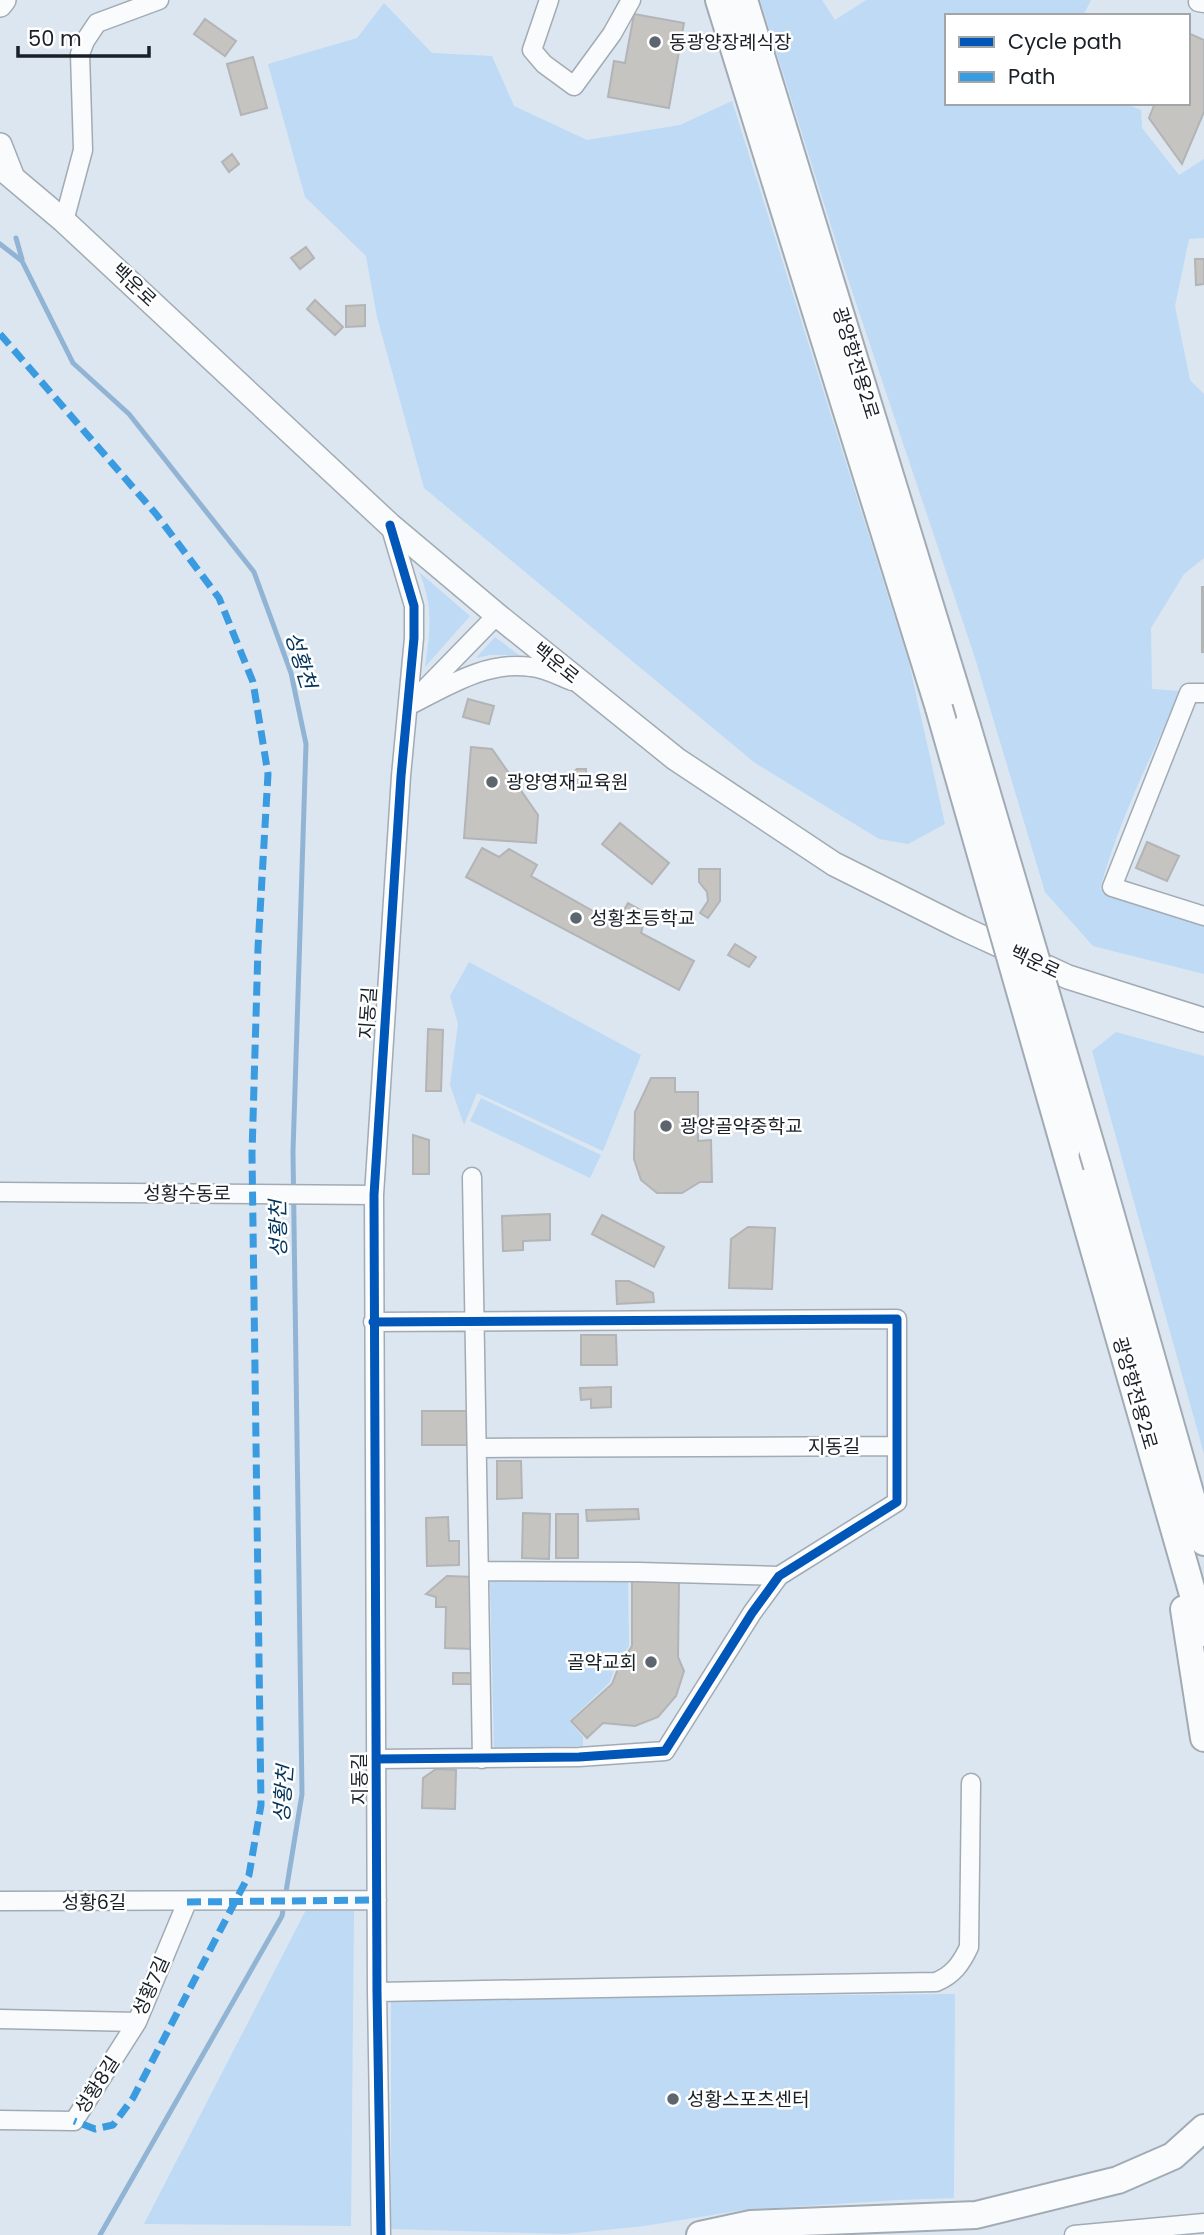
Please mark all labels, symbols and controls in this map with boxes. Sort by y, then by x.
scale bar [18,14,149,58]
legend [945,14,1190,105]
text: 50 m [28,24,82,53]
text: Cycle path [1008,27,1122,56]
place label: 동광양장례식장 [669,29,791,56]
marker: 동광양장례식장 [647,34,663,50]
text: Path [1008,62,1055,91]
street label: 백운로 [106,257,162,313]
street label: 광양항전용2로 [826,304,886,422]
water label: 성황천 [279,628,324,695]
street label: 백운로 [527,636,585,690]
place label: 광양영재교육원 [506,769,628,796]
marker: 광양영재교육원 [484,774,500,790]
place label: 성황초등학교 [590,905,695,932]
marker: 성황초등학교 [568,910,584,926]
street label: 백운로 [1006,939,1064,985]
street label: 지동길 [353,986,383,1040]
place label: 광양골약중학교 [680,1113,802,1140]
marker: 광양골약중학교 [658,1118,674,1134]
street label: 성황수동로 [143,1180,231,1207]
water label: 성황천 [263,1197,293,1258]
street label: 광양항전용2로 [1106,1334,1164,1452]
street label: 지동길 [808,1433,860,1460]
place label: 골약교회 [567,1649,637,1676]
marker: 골약교회 [643,1654,659,1670]
street label: 지동길 [346,1753,373,1805]
water label: 성황천 [267,1761,300,1824]
street label: 성황6길 [62,1889,126,1916]
street label: 성황7길 [126,1952,176,2020]
street label: 성황8길 [68,2051,126,2119]
place label: 성황스포츠센터 [687,2086,809,2113]
marker: 성황스포츠센터 [665,2091,681,2107]

